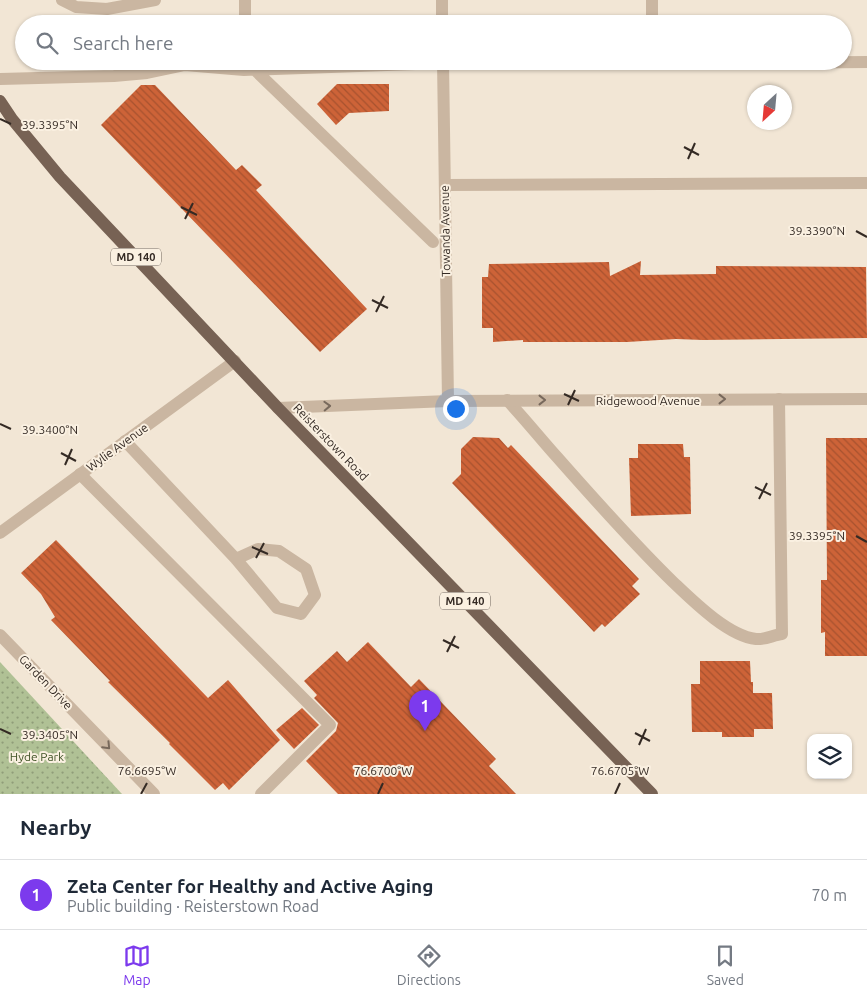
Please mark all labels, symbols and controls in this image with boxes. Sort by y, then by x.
search box [15,15,852,70]
icon: search [33,29,61,57]
text: Search here [73,32,173,54]
north arrow [747,85,792,130]
text: 39.3395°N [22,118,78,131]
street label: Towanda Avenue [438,185,452,277]
text: 39.3390°N [789,224,845,237]
road number: MD 140 [111,248,161,266]
street label: Ridgewood Avenue [596,394,700,407]
one-way arrow [718,394,726,404]
one-way arrow [538,395,546,405]
your location [443,396,469,422]
one-way arrow [323,400,331,411]
street label: Reisterstown Road [291,401,371,483]
street label: Wylie Avenue [84,420,150,474]
text: 39.3400°N [22,423,78,436]
text: 39.3395°N [789,529,845,542]
road number: MD 140 [440,592,490,610]
street label: Garden Drive [17,652,75,712]
pin: 1 [409,690,441,731]
text: 39.3405°N [22,728,78,741]
map controls [807,734,852,779]
button: layers [807,734,852,779]
one-way arrow [101,740,110,749]
park label: Hyde Park [10,750,64,763]
text: 76.6695°W [118,764,176,777]
text: 76.6700°W [354,764,412,777]
text: 76.6705°W [591,764,649,777]
text: Nearby [20,815,91,839]
text: Zeta Center for Healthy and Active Aging [67,875,433,897]
text: 1 [31,886,41,904]
text: 70 m [811,886,847,904]
text: Public building · Reisterstown Road [67,897,319,915]
tab: Map [123,942,151,988]
tab: Directions [397,942,461,988]
tab: Saved [707,942,744,988]

